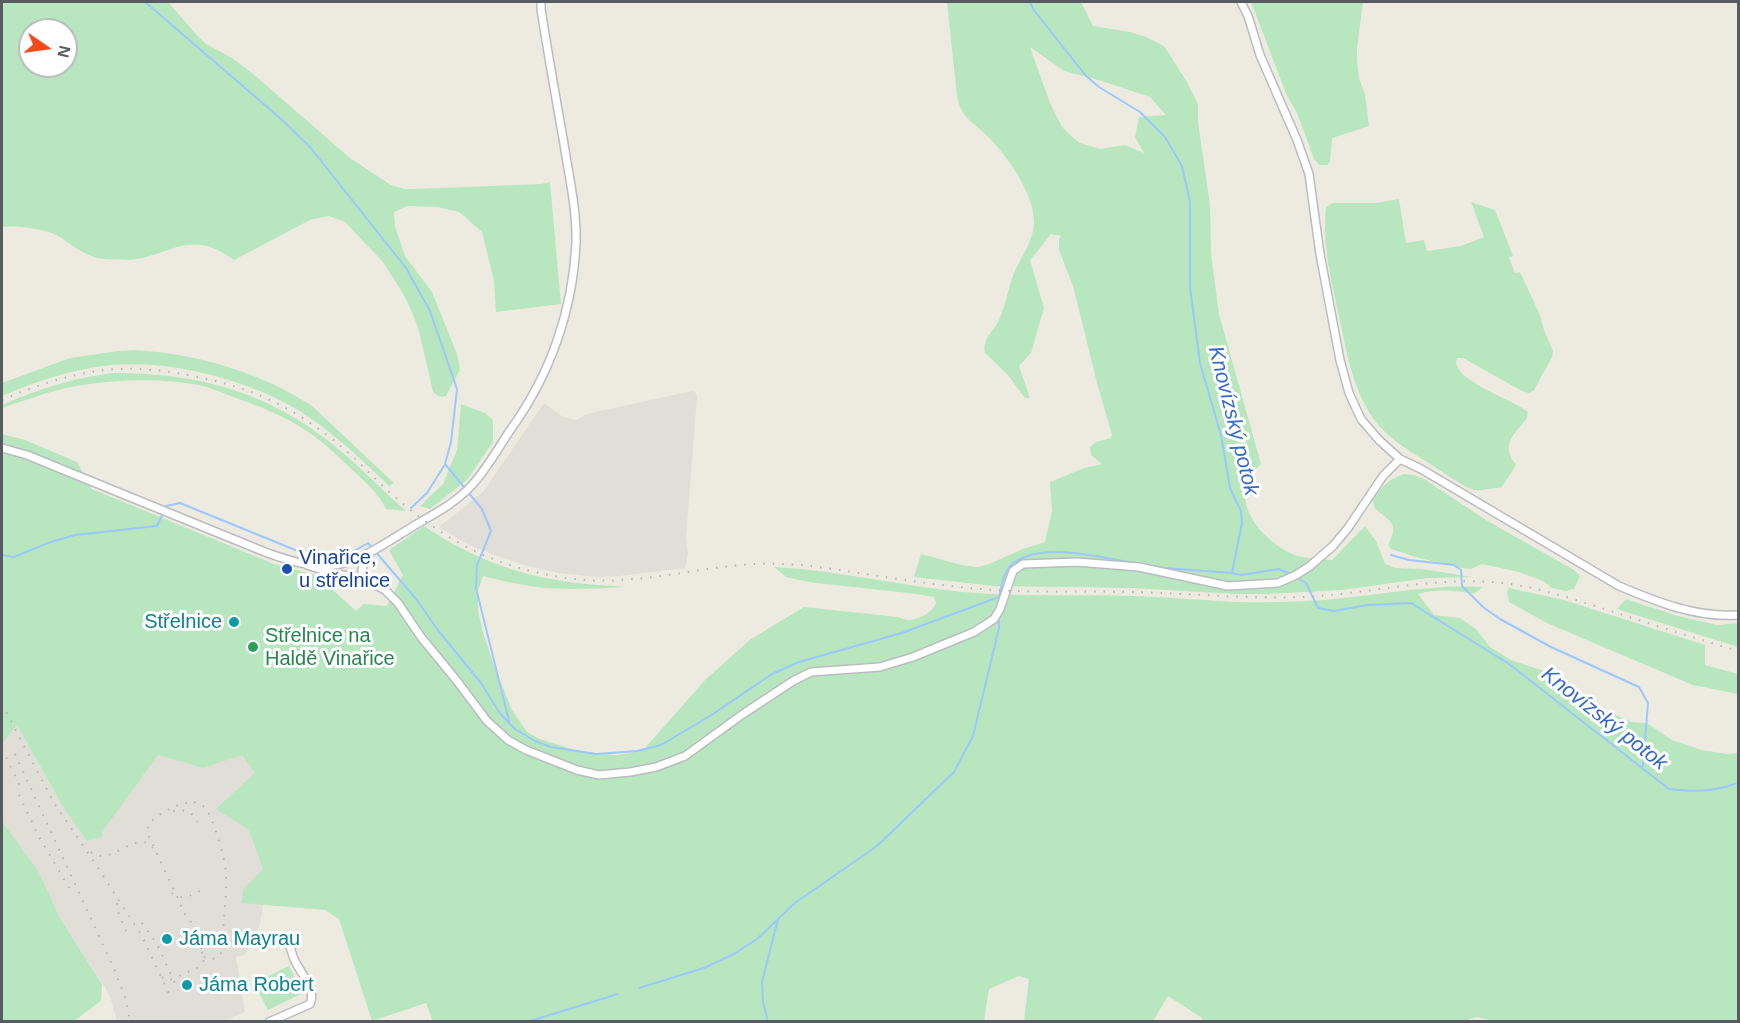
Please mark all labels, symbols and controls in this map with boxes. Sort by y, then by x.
north arrow [18,18,78,78]
text: N [54,44,74,59]
water label: Knovízský potok [1202,344,1264,498]
place label: Vinařice, u střelnice [299,546,390,593]
marker: Vinařice, u střelnice [280,562,294,576]
place label: Střelnice [144,610,222,634]
marker: Střelnice [227,615,241,629]
place label: Střelnice na Haldě Vinařice [265,624,395,671]
marker: Střelnice na Haldě Vinařice [246,640,260,654]
water label: Knovízský potok [1536,662,1672,776]
place label: Jáma Mayrau [179,927,300,951]
marker: Jáma Mayrau [160,932,174,946]
place label: Jáma Robert [199,973,313,997]
marker: Jáma Robert [180,978,194,992]

